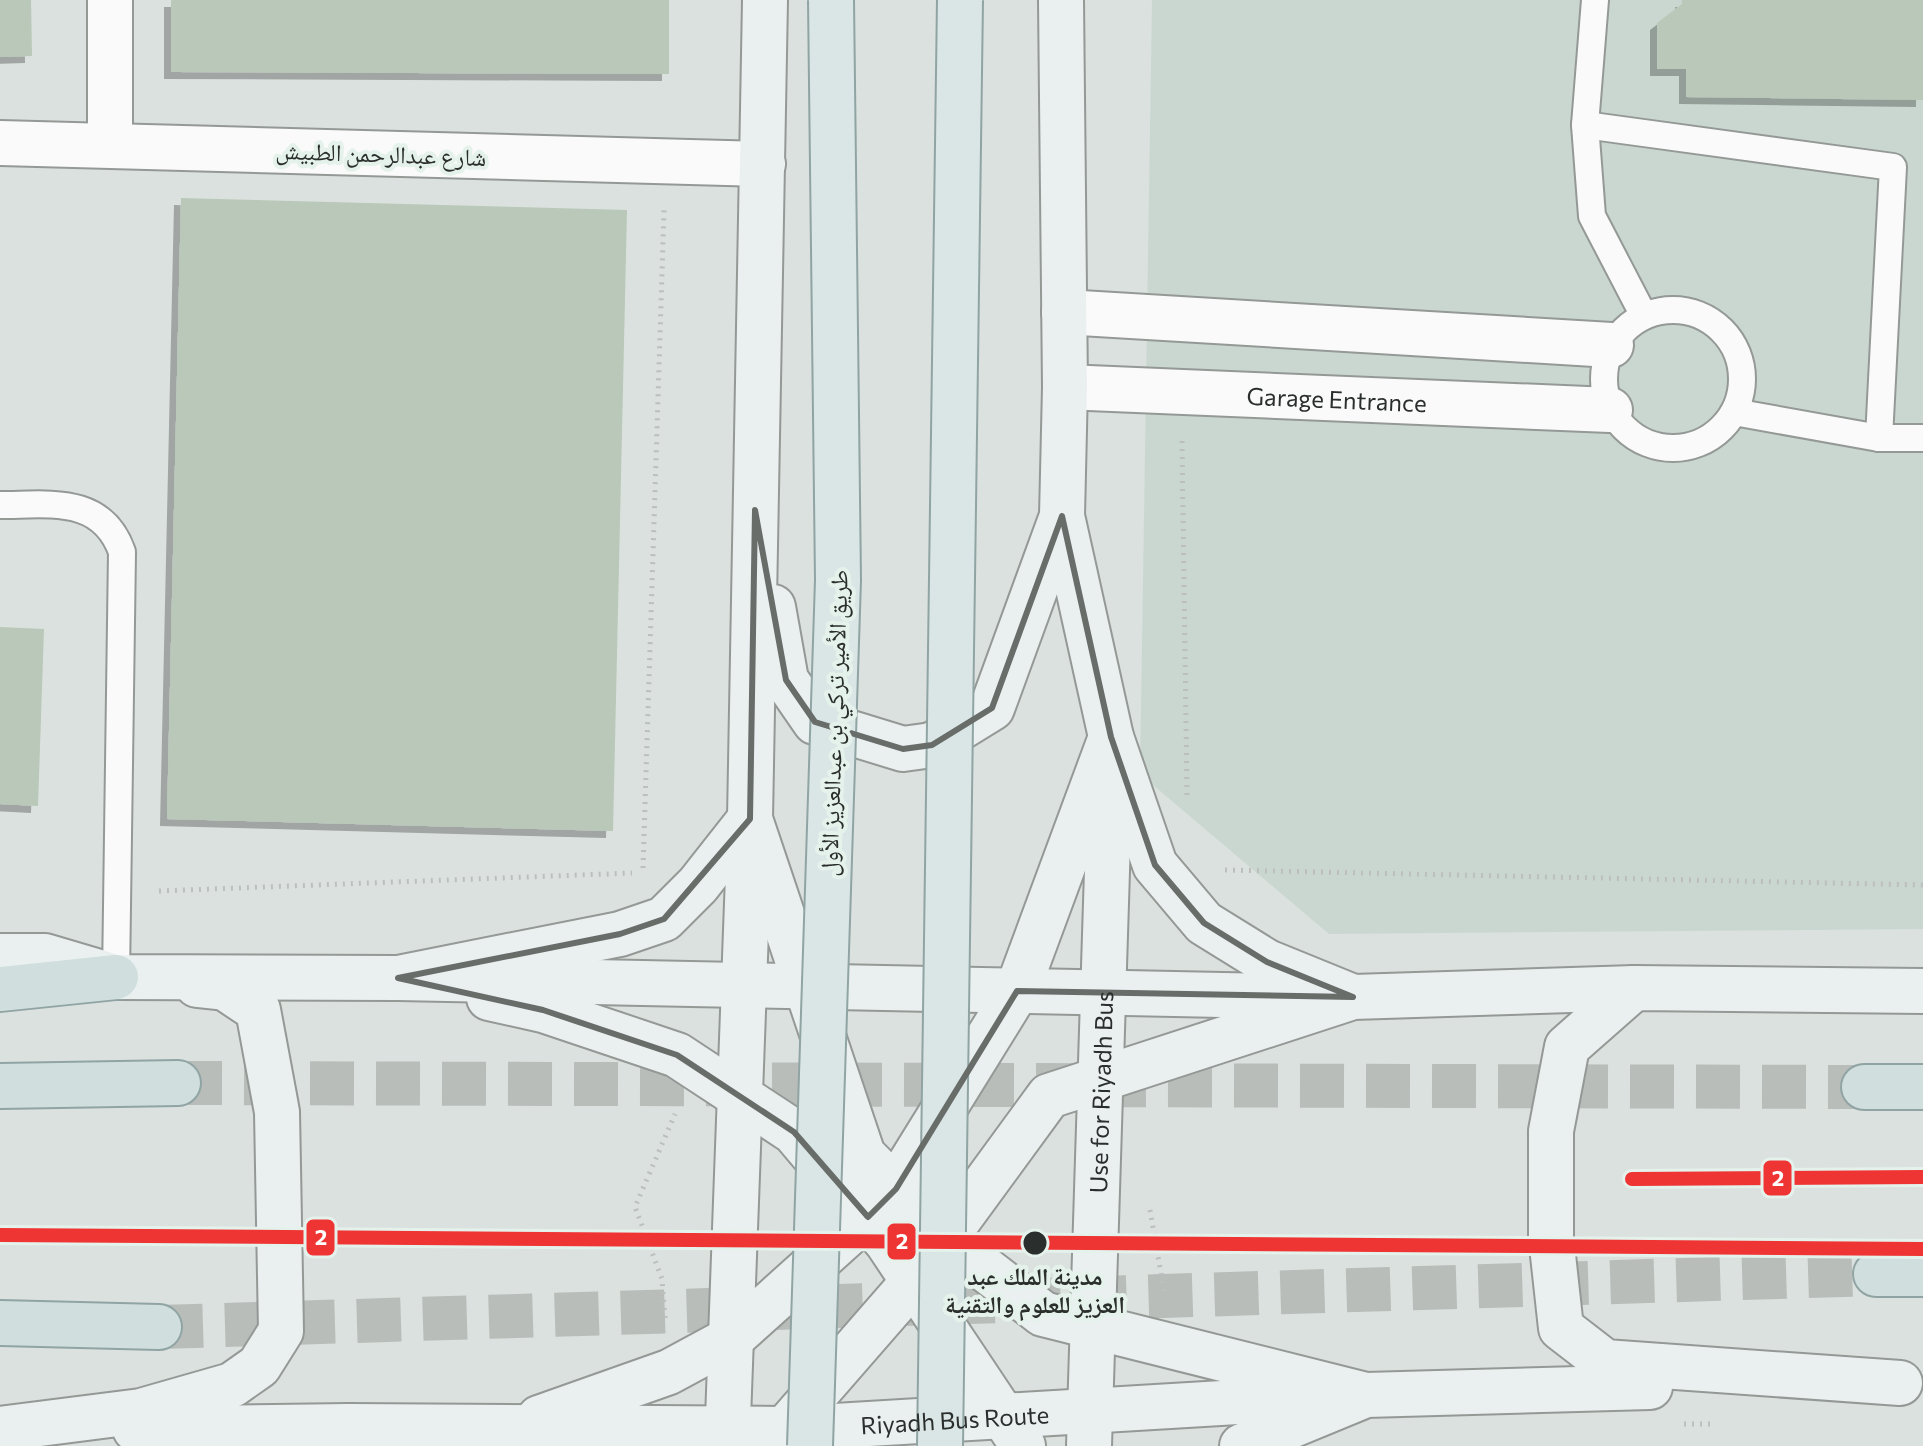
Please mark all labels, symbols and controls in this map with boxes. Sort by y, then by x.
street label: شارع عبدالرحمن الطبيش [275,135,487,173]
street label: Garage Entrance [1246,380,1427,417]
street label: طريق الأمير تركي بن عبدالعزيز الأول [813,569,859,877]
street label: Use for Riyadh Bus [1082,991,1118,1194]
line badge: 2 [1762,1159,1793,1197]
text: 2 [1772,1164,1784,1191]
line badge: 2 [305,1218,336,1257]
line badge: 2 [886,1222,917,1261]
text: 2 [315,1223,327,1250]
text: 2 [896,1227,908,1254]
marker: مدينة الملك عبد العزيز للعلوم والتقنية [1021,1229,1049,1257]
place label: مدينة الملك عبد العزيز للعلوم والتقنية [945,1261,1125,1322]
street label: Riyadh Bus Route [859,1399,1050,1439]

